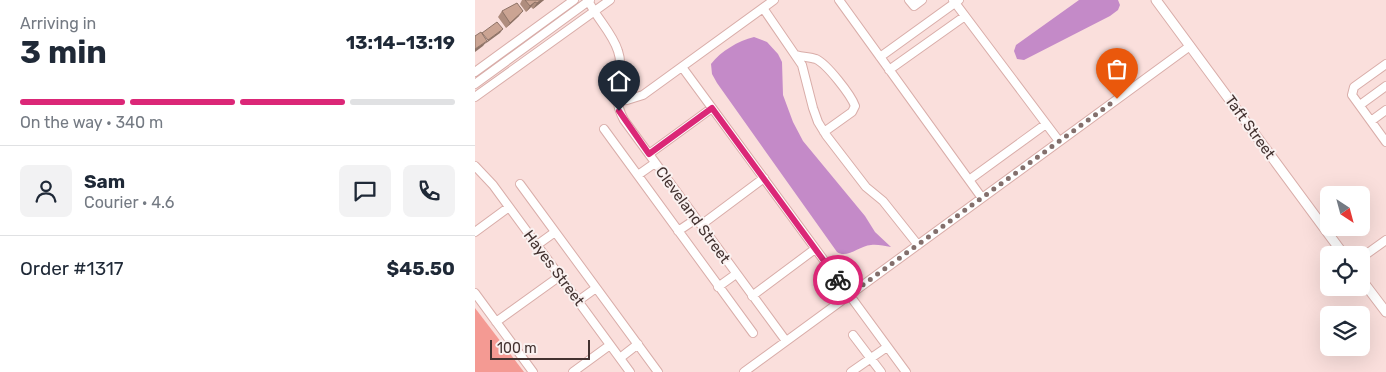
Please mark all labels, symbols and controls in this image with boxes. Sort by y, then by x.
text: Arriving in [20,14,96,33]
text: 13:14–13:19 [346,31,455,54]
text: 3 min [20,33,107,71]
pin [1096,48,1138,99]
icon: bag [1103,55,1131,83]
pin [598,60,640,111]
icon: home [605,67,633,95]
street label: Taft Street [1221,92,1279,162]
text: On the way · 340 m [20,113,163,132]
street label: Cleveland Street [652,163,734,267]
button: person [20,165,72,217]
button: chat [339,165,391,217]
button: phone [403,165,455,217]
text: Sam [84,170,125,193]
north arrow [1320,186,1370,236]
map controls [1320,186,1370,356]
text: Courier · 4.6 [84,193,174,212]
street label: Hayes Street [520,227,588,309]
button: locate [1320,246,1370,296]
courier [813,255,863,305]
text: Order #1317 [20,257,124,280]
text: $45.50 [387,257,455,280]
icon: bike [824,266,852,294]
button: layers [1320,306,1370,356]
scale bar [490,337,590,360]
text: 100 m [497,340,537,357]

